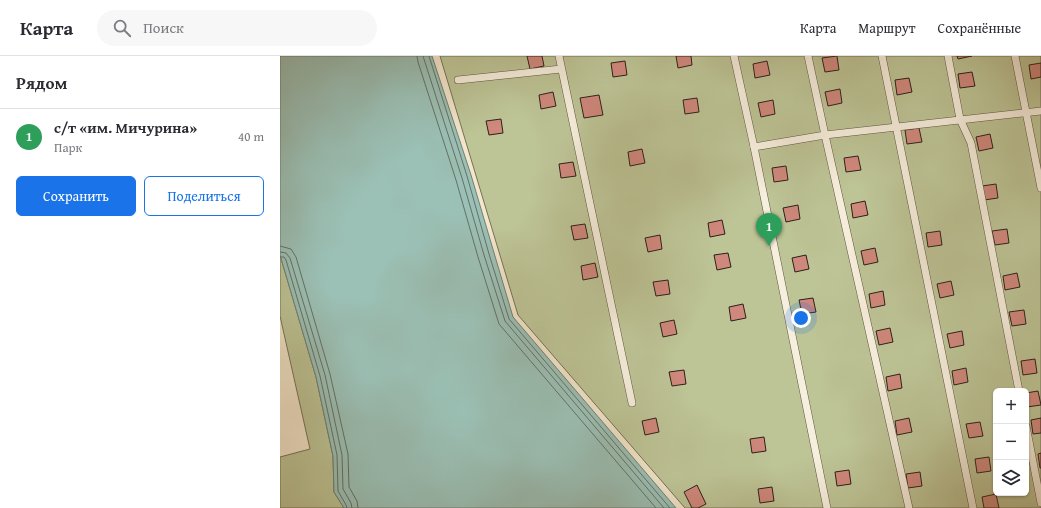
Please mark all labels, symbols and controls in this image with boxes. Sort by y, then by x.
search box [97,10,377,46]
text: Карта [20,14,73,42]
icon: search [111,17,133,39]
text: Поиск [143,17,184,38]
text: Карта [800,18,836,38]
text: Маршрут [858,18,916,38]
text: Сохранённые [938,18,1021,38]
text: Рядом [16,70,67,95]
text: с/т «им. Мичурина» [54,117,197,138]
text: 1 [26,127,32,146]
text: 40 m [238,127,264,146]
text: Парк [54,138,82,157]
button: Сохранить [16,176,136,216]
button: Поделиться [144,176,264,216]
pin: 1 [756,213,782,246]
your location [791,308,811,328]
map controls [993,388,1029,496]
button: + [993,388,1029,424]
button: − [993,424,1029,460]
button: layers [993,460,1029,496]

